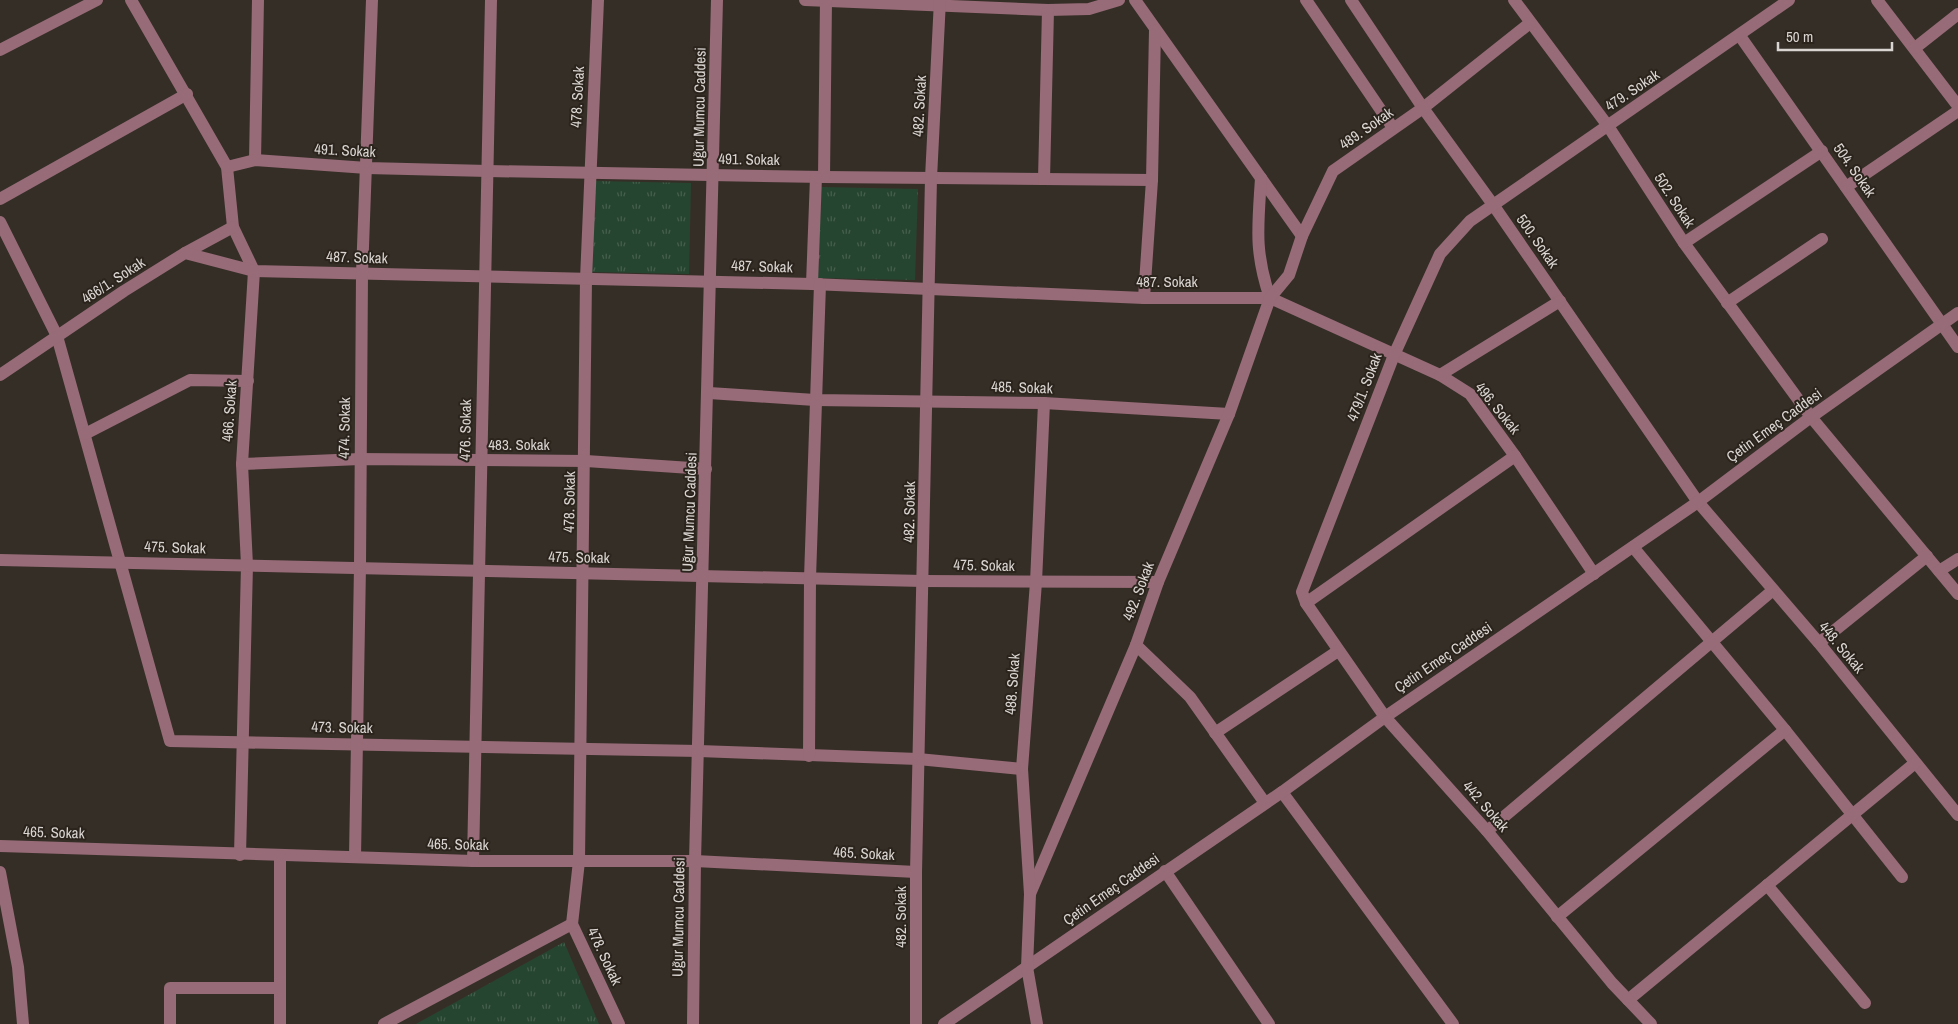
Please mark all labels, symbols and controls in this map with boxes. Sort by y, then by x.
scale bar [1778,20,1892,52]
text: 50 m [1786,26,1813,47]
street label: Uğur Mumcu Caddesi [687,47,711,167]
street label: 479. Sokak [1601,64,1664,116]
street label: 478. Sokak [565,65,589,128]
street label: 482. Sokak [907,74,931,137]
street label: 489. Sokak [1335,101,1398,154]
street label: 491. Sokak [314,138,377,162]
street label: 504. Sokak [1829,139,1882,202]
street label: 491. Sokak [718,148,781,170]
street label: 502. Sokak [1649,168,1701,232]
street label: 500. Sokak [1512,210,1565,273]
street label: 487. Sokak [326,245,389,269]
street label: 466/1. Sokak [77,251,150,308]
street label: 487. Sokak [731,254,794,278]
street label: 487. Sokak [1136,271,1199,292]
street label: 479/1. Sokak [1341,349,1387,424]
street label: 485. Sokak [991,375,1054,399]
street label: 496. Sokak [1470,377,1526,439]
street label: 466. Sokak [216,379,242,442]
street label: Çetin Emeç Caddesi [1722,383,1826,467]
street label: 474. Sokak [333,396,355,459]
street label: 476. Sokak [454,398,476,461]
street label: 483. Sokak [488,434,551,455]
street label: Uğur Mumcu Caddesi [676,452,702,572]
street label: 478. Sokak [558,470,580,533]
street label: 482. Sokak [898,480,920,543]
street label: 475. Sokak [144,535,207,559]
street label: 475. Sokak [548,546,611,568]
street label: 475. Sokak [953,554,1016,576]
street label: 492. Sokak [1117,558,1159,623]
street label: Çetin Emeç Caddesi [1390,617,1496,697]
street label: 448. Sokak [1814,617,1870,678]
street label: 488. Sokak [999,652,1025,715]
street label: 473. Sokak [311,716,374,738]
street label: 442. Sokak [1458,776,1515,837]
street label: 465. Sokak [23,820,86,844]
street label: 465. Sokak [427,833,490,855]
street label: 465. Sokak [833,841,896,865]
street label: Çetin Emeç Caddesi [1058,848,1164,930]
street label: Uğur Mumcu Caddesi [666,857,690,977]
street label: 482. Sokak [890,885,911,948]
street label: 478. Sokak [582,924,628,989]

